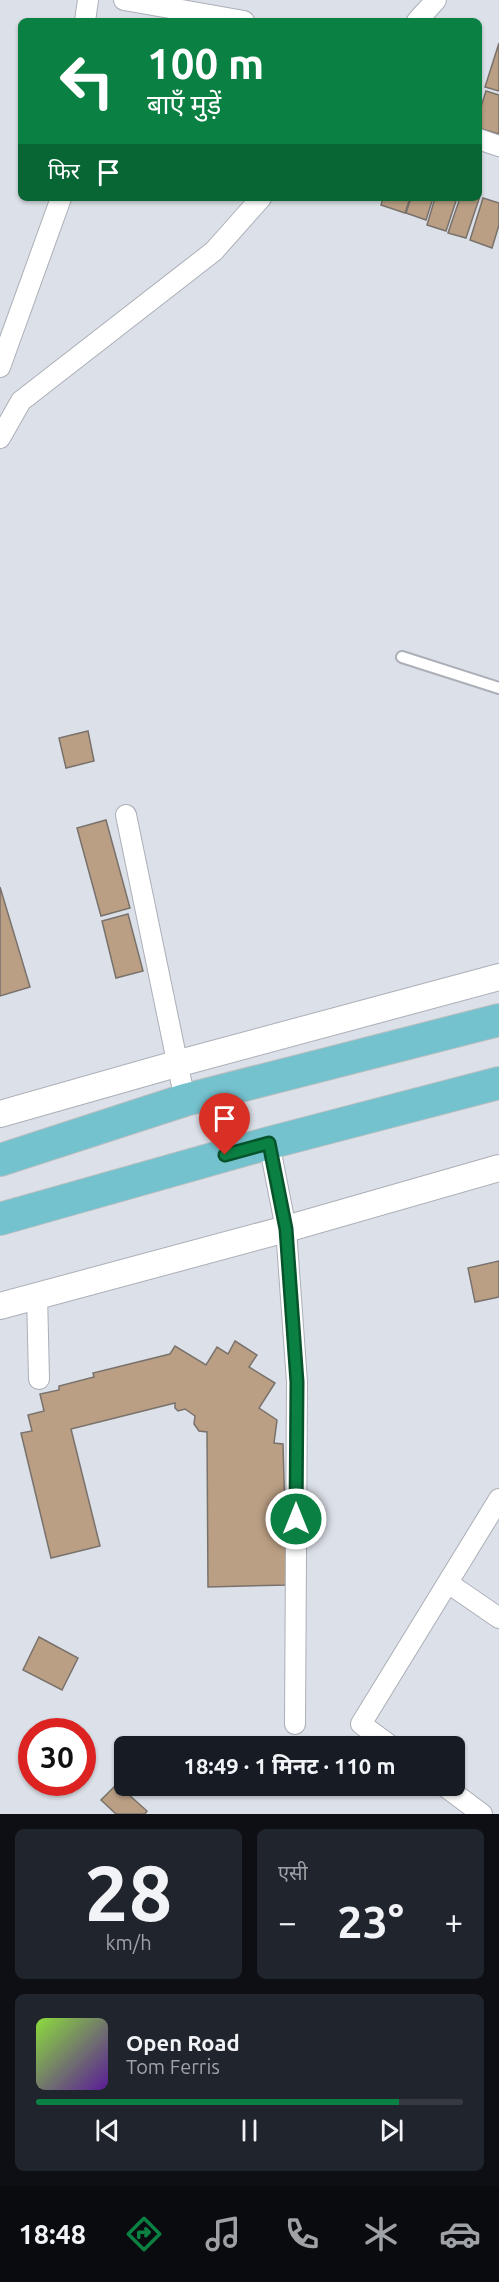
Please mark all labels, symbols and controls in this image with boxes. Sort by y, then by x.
text: 100 m [147,40,264,87]
icon: left [48,42,126,120]
text: बाएँ मुड़ें [147,89,221,119]
icon: arrive [92,156,125,189]
text: फिर [48,158,80,183]
pin [199,1093,250,1155]
icon: arrive [208,1102,241,1135]
position arrow [264,1487,328,1551]
speed limit sign: 30 [18,1718,96,1796]
text: 18:49 · 1 मिनट · 110 m [184,1753,395,1778]
text: 28 [85,1848,172,1936]
text: एसी [278,1861,308,1884]
text: 23° [337,1896,404,1947]
text: − [278,1903,297,1940]
text: + [444,1903,463,1940]
text: km/h [105,1931,152,1954]
text: Open Road [126,2030,240,2055]
text: Tom Ferris [126,2055,220,2078]
icon: previous [91,2114,124,2147]
icon: pause [233,2114,266,2147]
icon: next [375,2114,408,2147]
icon: directions [123,2213,165,2255]
icon: music [202,2213,244,2255]
icon: phone [281,2213,323,2255]
icon: climate [360,2213,402,2255]
icon: car [439,2213,481,2255]
text: 18:48 [18,2219,86,2249]

